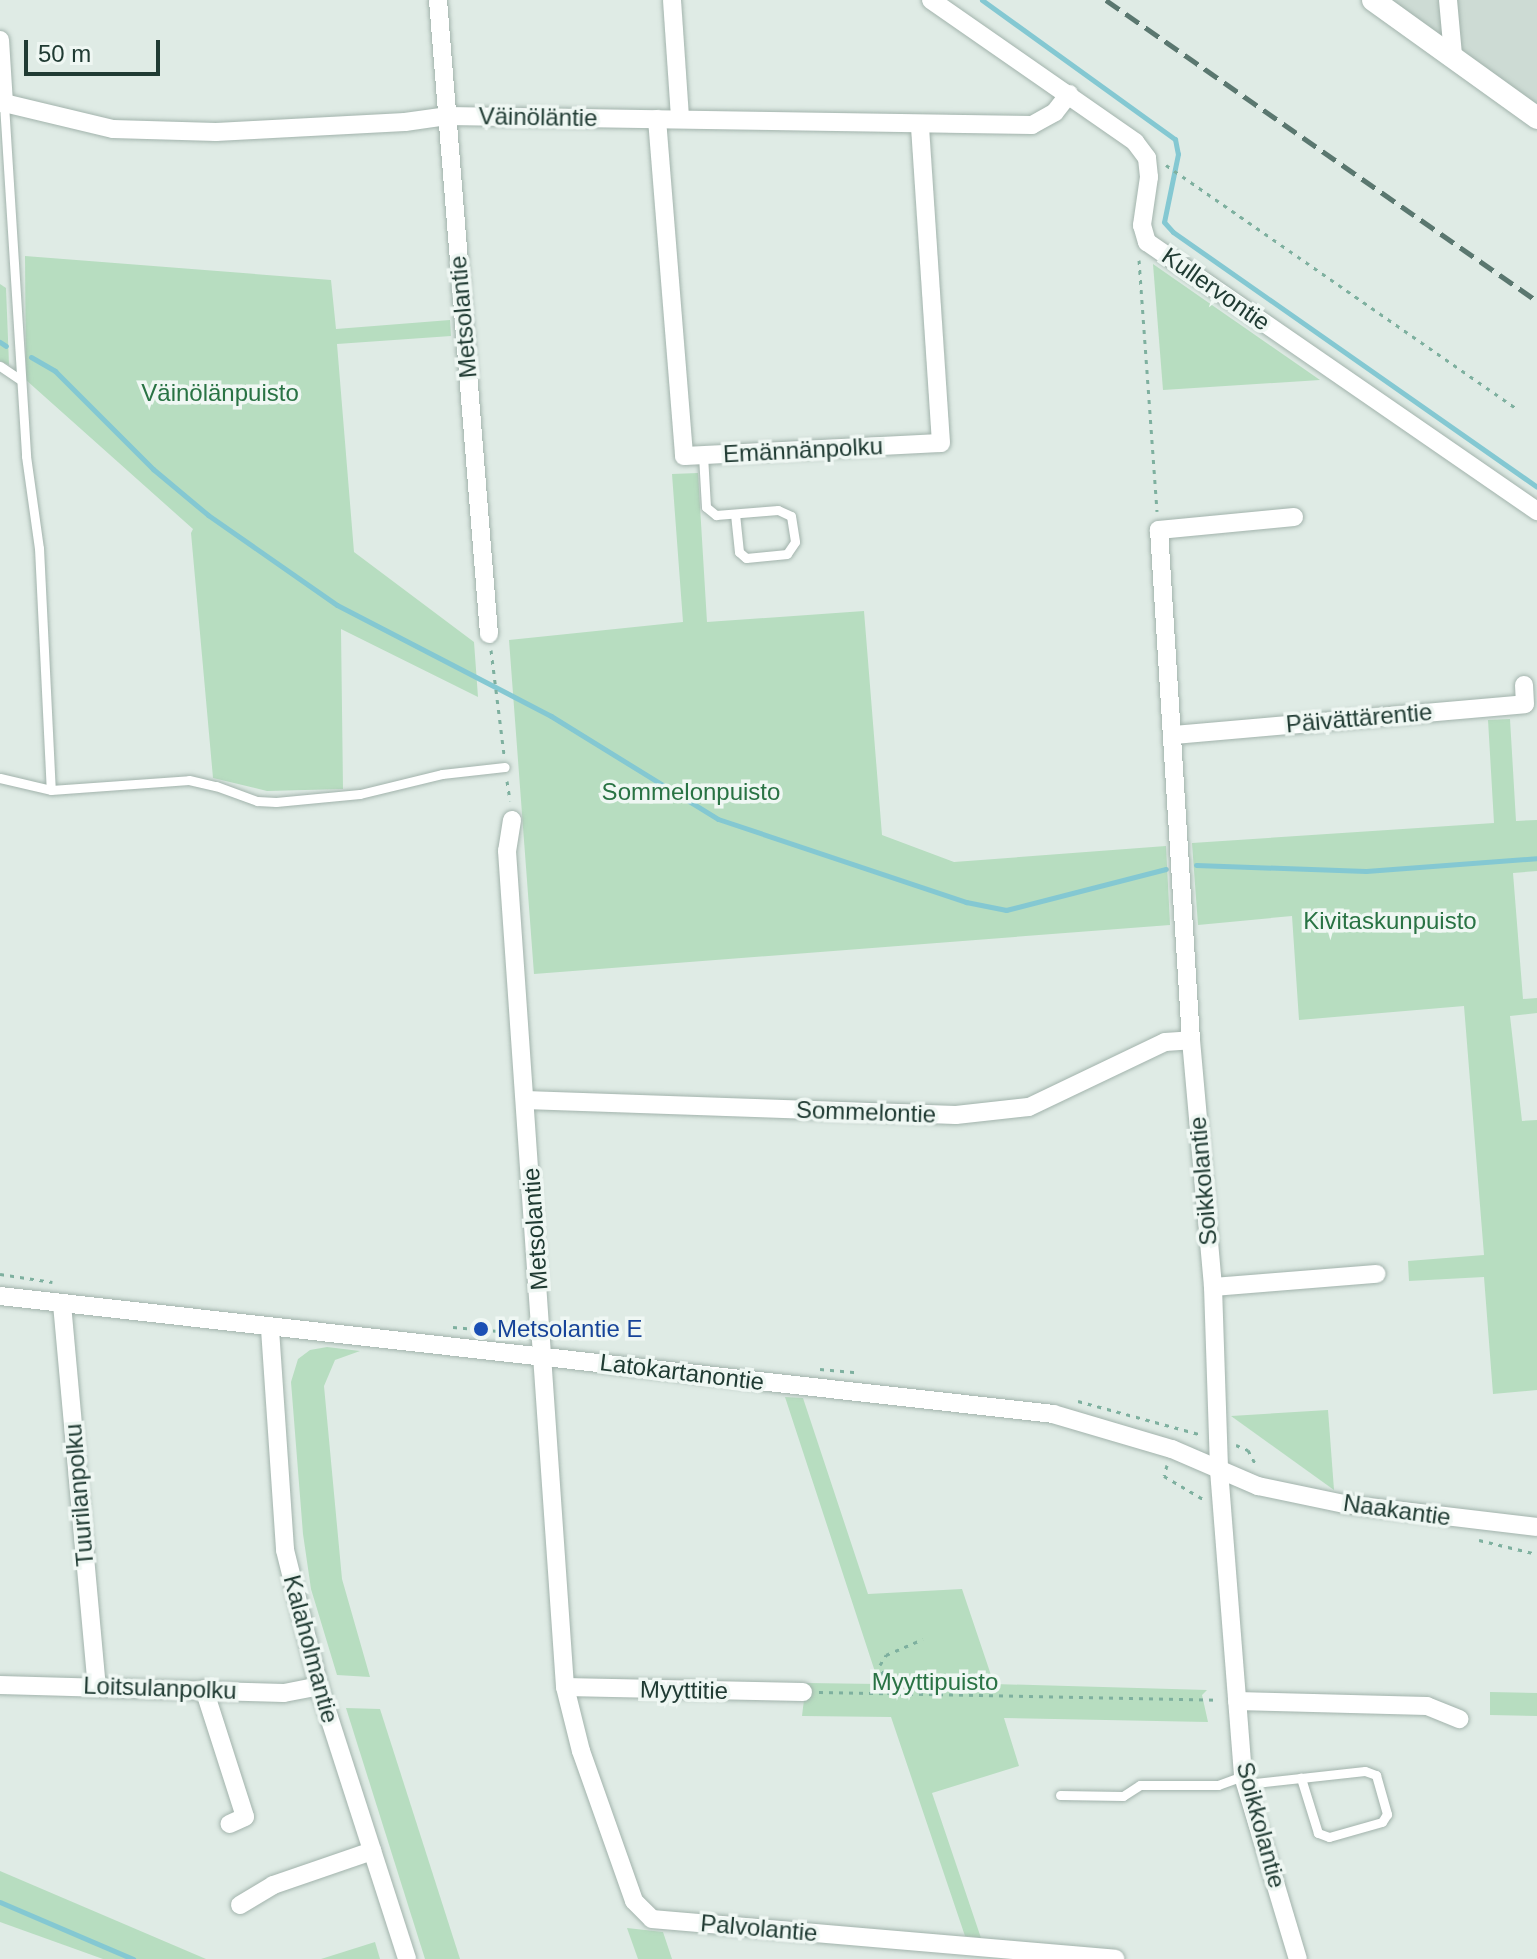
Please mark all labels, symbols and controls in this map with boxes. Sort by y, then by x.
scale bar [28,24,164,74]
text: 50 m [38,40,91,67]
street label: Väinöläntie [478,102,598,132]
street label: Kullervontie [1156,241,1276,337]
street label: Metsolantie [443,255,483,379]
park label: Väinölänpuisto [141,379,299,407]
street label: Emännänpolku [722,431,884,469]
street label: Päivättärentie [1285,697,1433,739]
park label: Sommelonpuisto [602,778,780,806]
park label: Kivitaskunpuisto [1303,907,1477,935]
street label: Sommelontie [796,1095,936,1129]
street label: Soikkolantie [1183,1115,1223,1247]
street label: Metsolantie [516,1167,554,1291]
place label: Metsolantie E [497,1315,642,1343]
marker: Metsolantie E [472,1320,490,1338]
street label: Latokartanontie [598,1348,766,1396]
street label: Tuurilanpolku [58,1422,100,1568]
street label: Naakantie [1341,1488,1453,1532]
street label: Kalaholmantie [277,1572,345,1726]
park label: Myyttipuisto [872,1668,998,1696]
street label: Loitsulanpolku [83,1671,237,1705]
street label: Myyttitie [640,1675,728,1705]
street label: Soikkolantie [1230,1759,1292,1891]
street label: Palvolantie [699,1909,819,1947]

